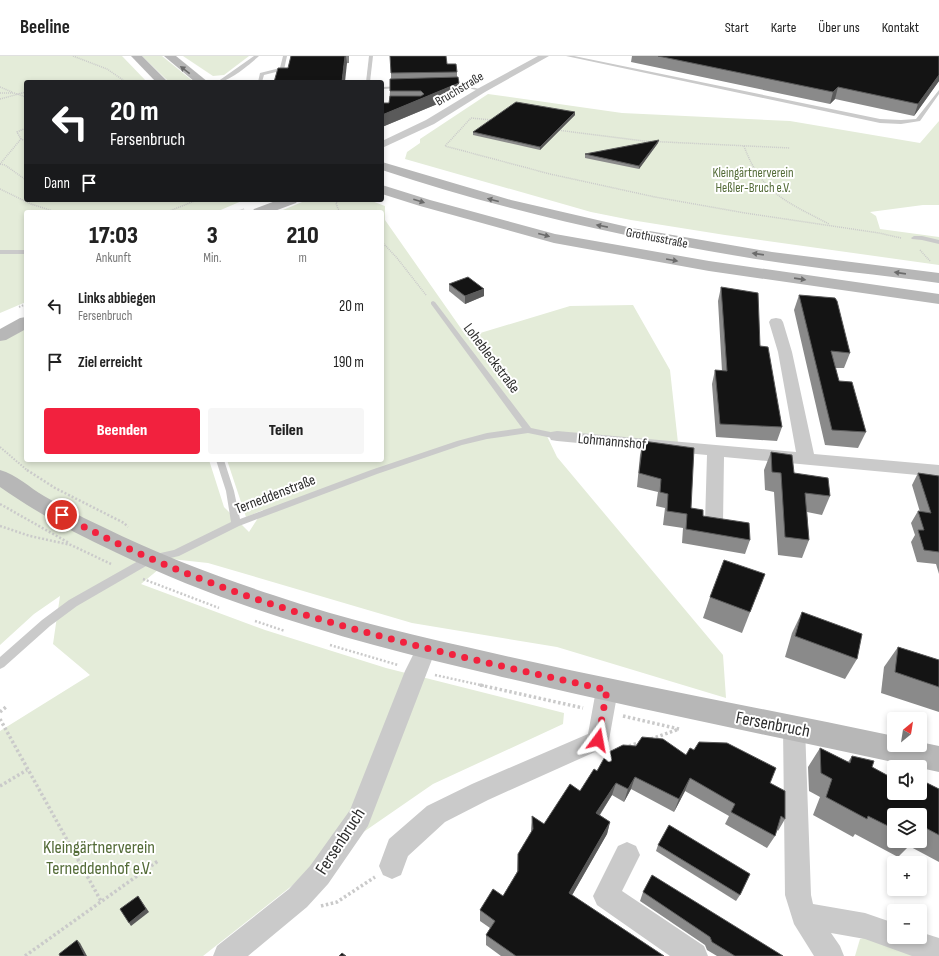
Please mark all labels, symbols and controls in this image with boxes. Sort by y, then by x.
text: Beeline [20,16,70,39]
text: Start [725,19,749,36]
text: Karte [771,19,796,36]
text: Über uns [818,19,860,36]
text: Kontakt [882,19,919,36]
one-way arrow [179,65,190,74]
street label: Bruchstraße [432,68,487,110]
text: 20 m [110,95,159,128]
icon: left [44,96,96,148]
text: Fersenbruch [110,129,185,150]
park label: Kleingärtnerverein Heßler-Bruch e.V. [713,165,793,196]
icon: arrive [78,172,100,194]
text: Dann [44,174,70,193]
one-way arrow [487,196,500,202]
one-way arrow [413,198,425,204]
text: 17:03 [89,221,138,250]
text: 3 [207,221,218,250]
text: 210 [286,221,319,250]
one-way arrow [596,222,608,228]
street label: Grothusstraße [624,224,689,252]
one-way arrow [538,233,551,239]
text: Ankunft [96,250,131,266]
text: Min. [203,250,221,266]
text: m [298,250,307,266]
one-way arrow [752,251,764,257]
one-way arrow [666,257,678,263]
one-way arrow [894,270,906,276]
one-way arrow [794,276,807,282]
text: Links abbiegen [78,289,156,308]
icon: left [44,295,66,317]
text: 20 m [339,297,364,316]
text: Fersenbruch [78,308,132,324]
street label: Lohebleckstraße [459,320,524,397]
icon: arrive [44,351,66,373]
text: Ziel erreicht [78,353,142,372]
text: 190 m [333,353,364,372]
button: Beenden [44,408,200,454]
button: Teilen [208,408,364,454]
street label: Lohmannshof [577,429,648,454]
street label: Terneddenstraße [232,470,318,519]
pin [45,498,79,532]
icon: arrive [51,504,73,526]
street label: Fersenbruch [734,707,812,742]
north arrow [887,712,927,752]
map controls [887,712,927,944]
position arrow [577,719,619,761]
button: sound [887,760,927,800]
street label: Fersenbruch [311,804,370,879]
button: layers [887,808,927,848]
park label: Kleingärtnerverein Terneddenhof e.V. [43,837,155,879]
button: + [887,856,927,896]
button: − [887,904,927,944]

